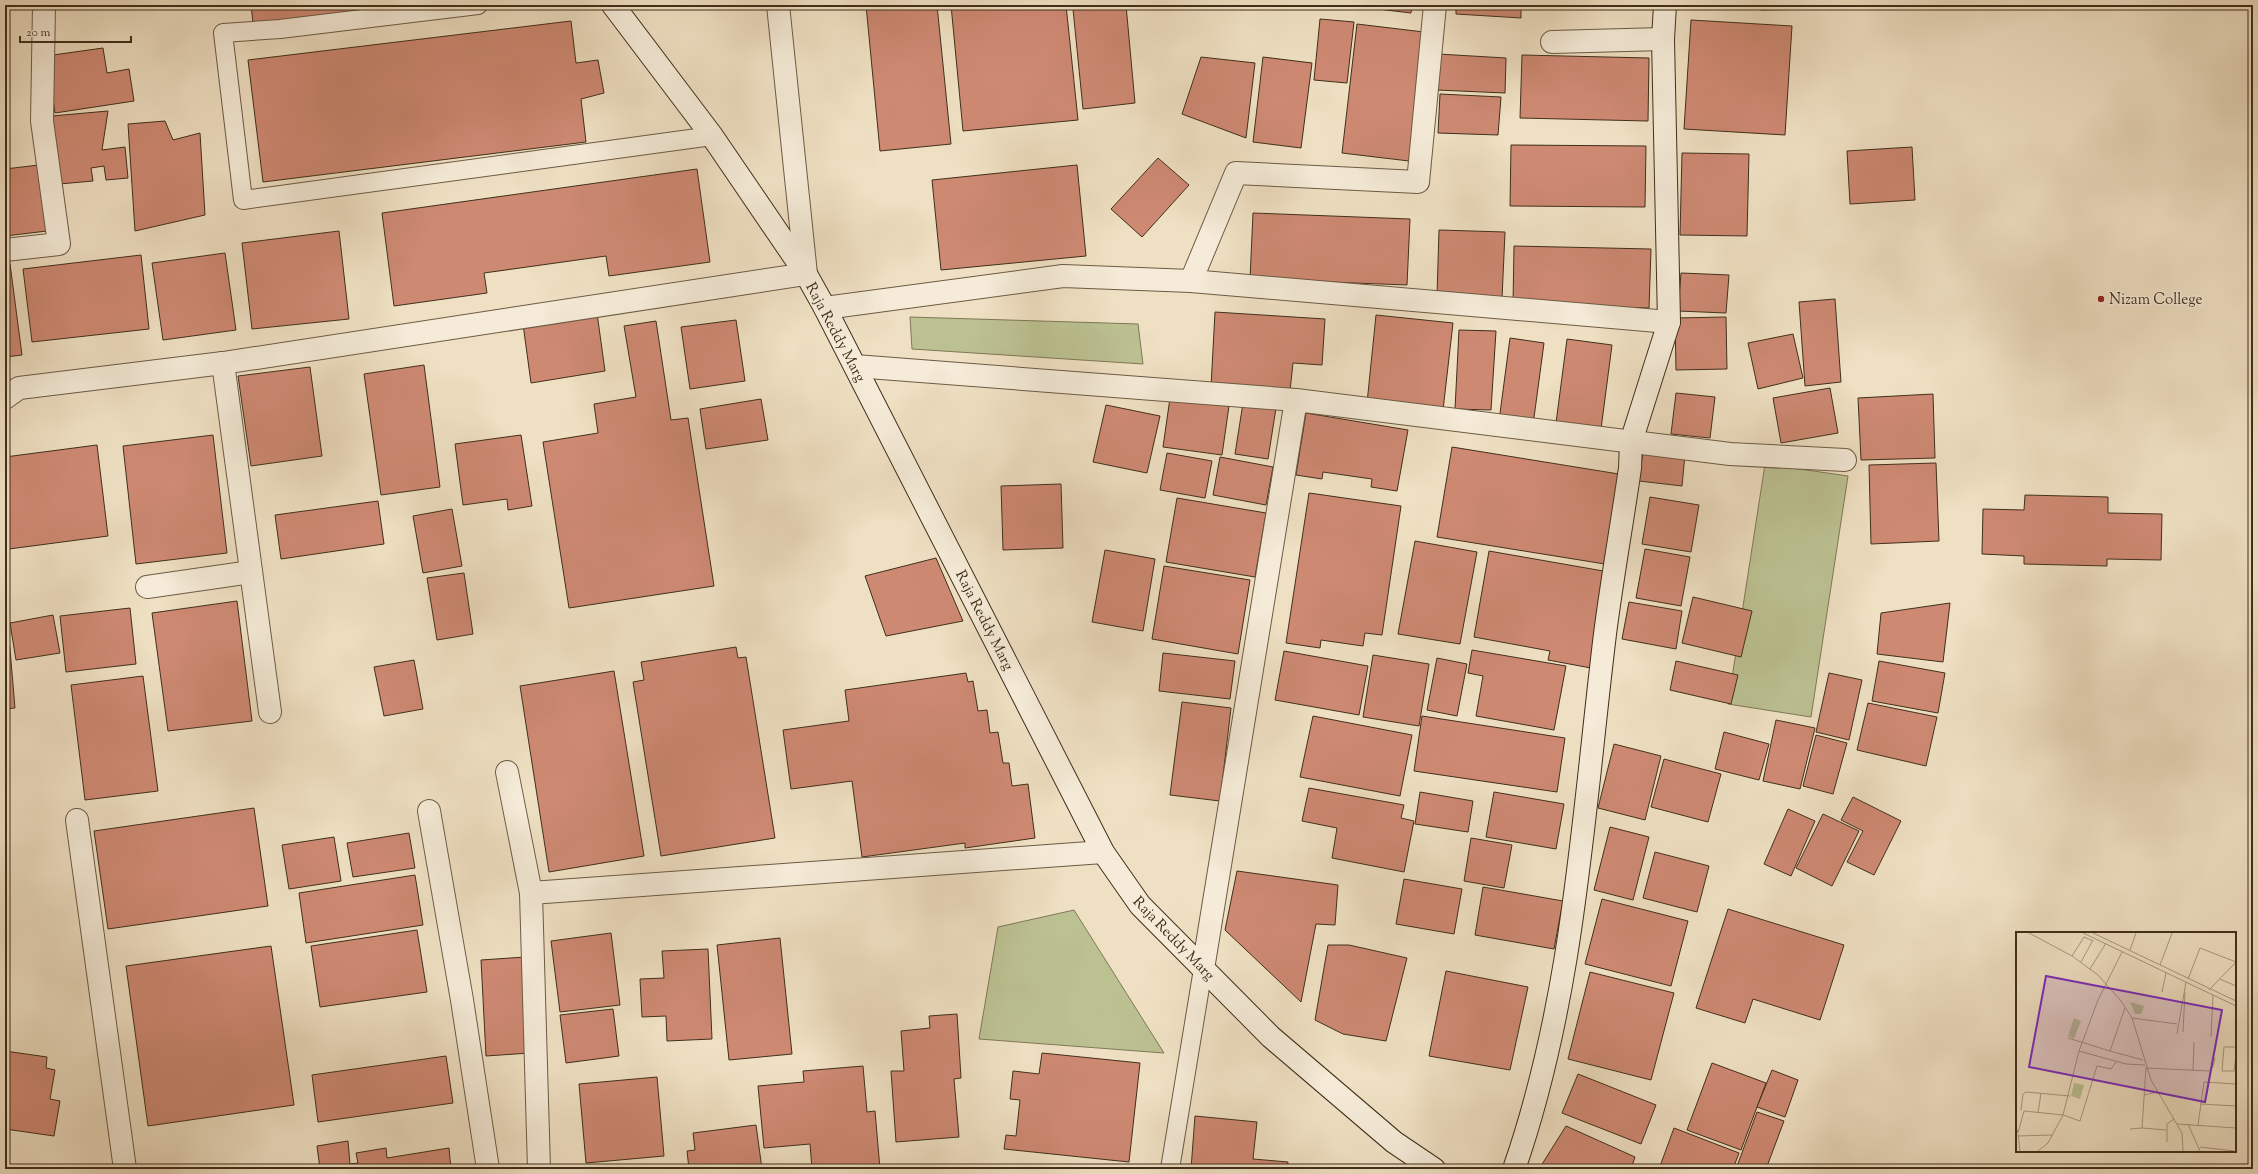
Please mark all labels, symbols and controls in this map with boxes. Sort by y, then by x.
scale bar [20,18,131,44]
text: 20 m [26,24,51,42]
street label: Raja Reddy Marg [800,279,870,386]
place label: Nizam College [2109,290,2203,311]
marker: Nizam College [2096,294,2106,304]
street label: Raja Reddy Marg [949,567,1018,674]
street label: Raja Reddy Marg [1127,892,1219,986]
inset map [2016,932,2236,1152]

